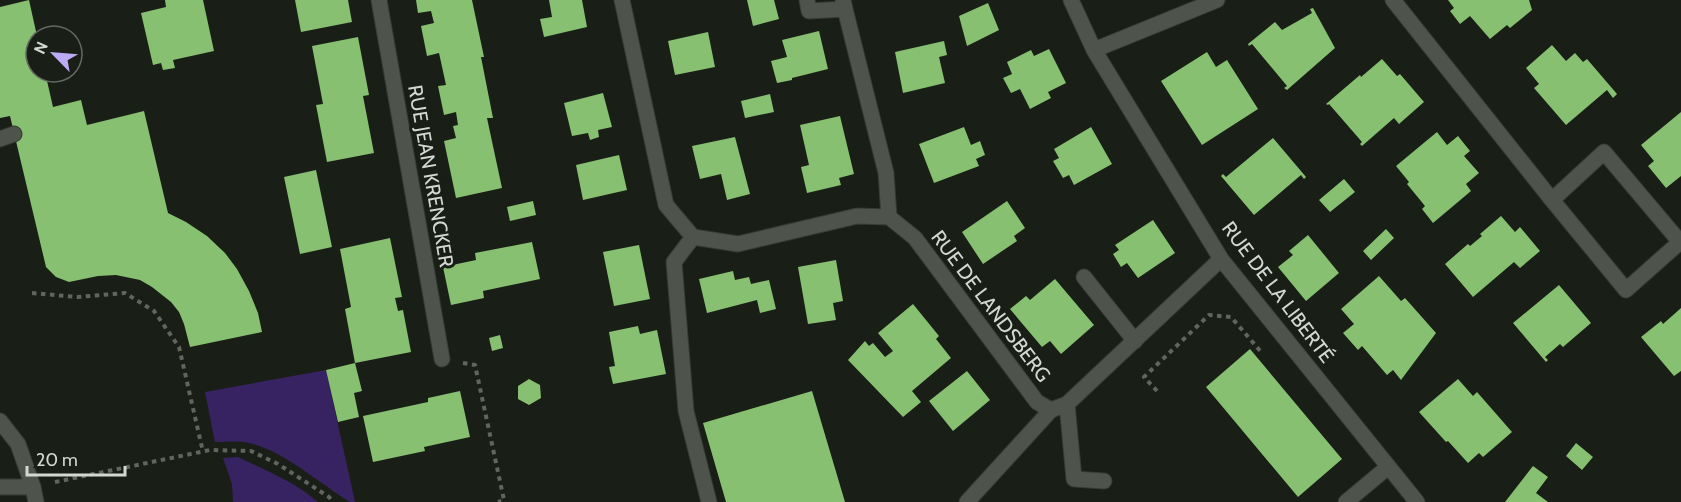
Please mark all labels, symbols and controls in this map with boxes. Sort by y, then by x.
north arrow [24,24,84,84]
text: N [30,39,52,57]
street label: RUE JEAN KRENCKER [403,83,459,269]
street label: RUE DE LA LIBERTÉ [1217,217,1339,367]
street label: RUE DE LANDSBERG [926,226,1056,386]
scale bar [27,439,124,477]
text: 20 m [36,449,78,471]

